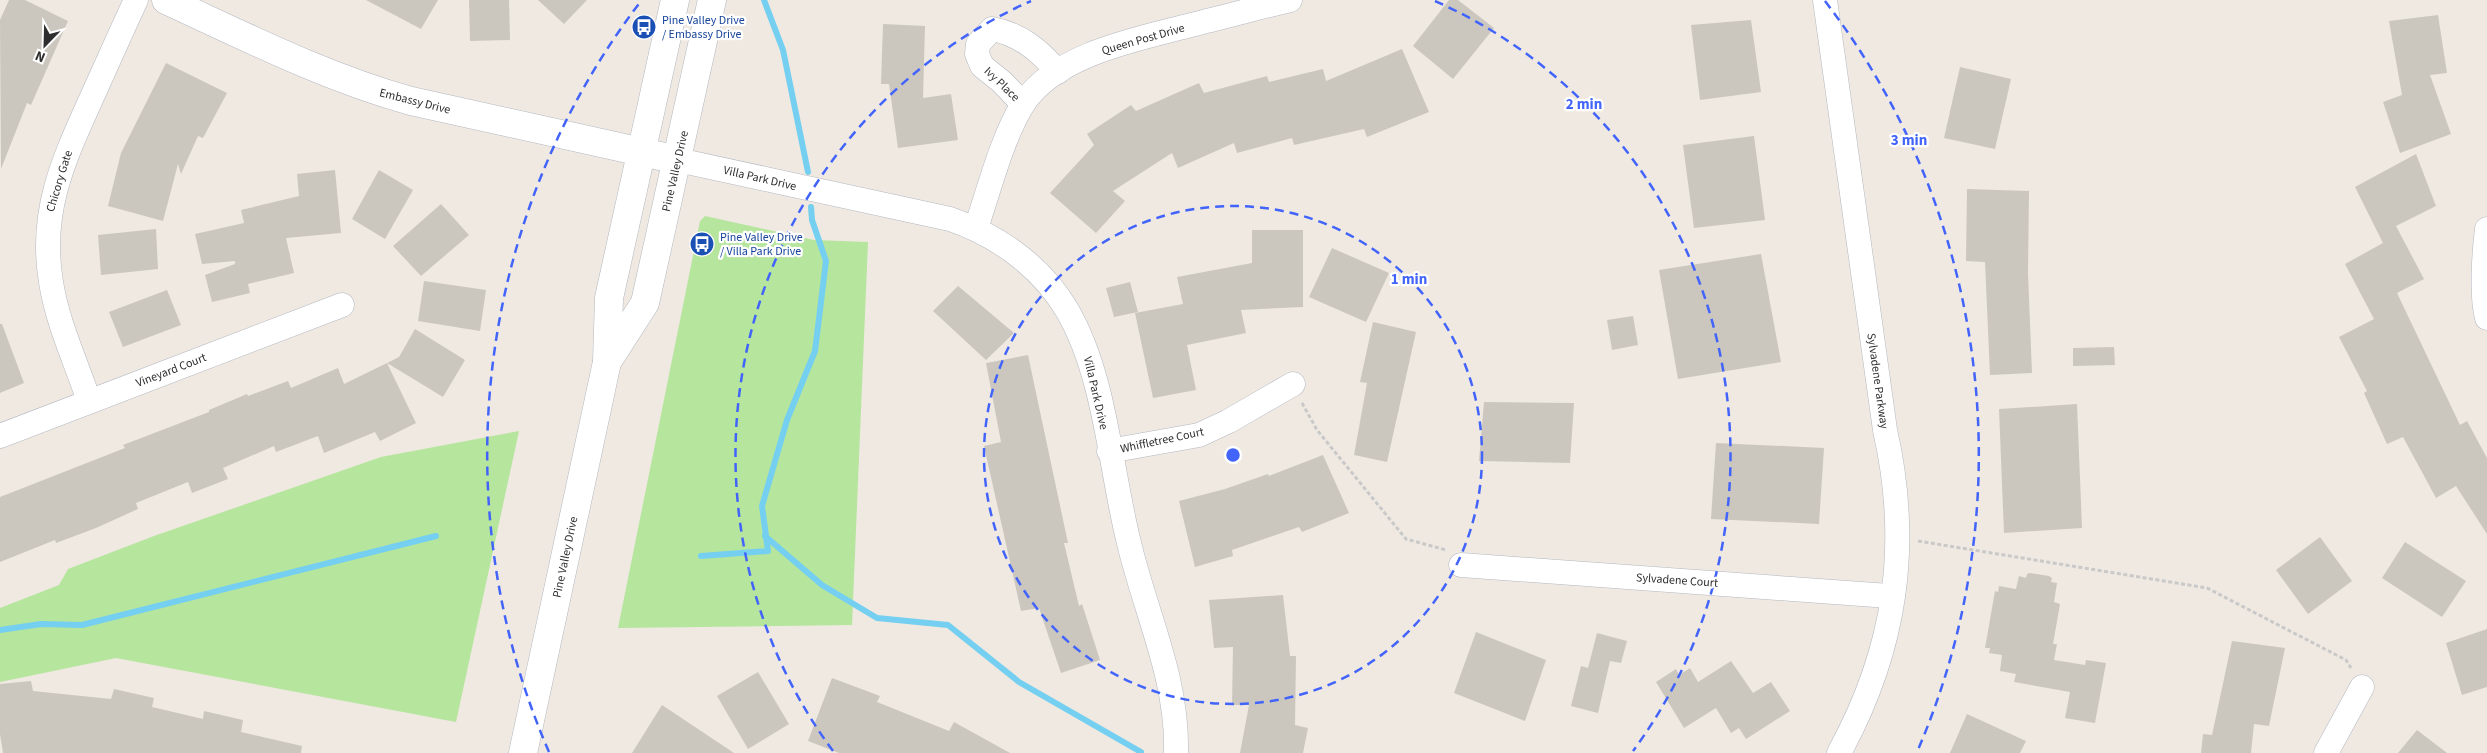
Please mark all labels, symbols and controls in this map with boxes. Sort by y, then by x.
place label: Pine Valley Drive / Embassy Drive [662,12,745,43]
bus stop icon: Pine Valley Drive / Embassy Drive [631,14,657,40]
north arrow [20,20,70,70]
street label: Queen Post Drive [1100,20,1187,59]
text: N [32,45,49,67]
street label: Ivy Place [980,63,1023,106]
street label: Embassy Drive [377,84,452,119]
text: 2 min [1566,94,1602,115]
street label: Pine Valley Drive [658,129,693,213]
text: 3 min [1891,130,1927,151]
street label: Chicory Gate [42,148,77,214]
street label: Villa Park Drive [722,162,798,195]
place label: Pine Valley Drive / Villa Park Drive [720,229,803,260]
bus stop icon: Pine Valley Drive / Villa Park Drive [689,231,715,257]
text: 1 min [1391,269,1427,290]
street label: Sylvadene Parkway [1862,332,1893,430]
street label: Vineyard Court [133,349,209,392]
street label: Villa Park Drive [1079,355,1112,431]
street label: Whiffletree Court [1119,423,1206,458]
centre of rings [1224,446,1242,464]
street label: Pine Valley Drive [549,515,582,599]
street label: Sylvadene Court [1635,569,1719,592]

